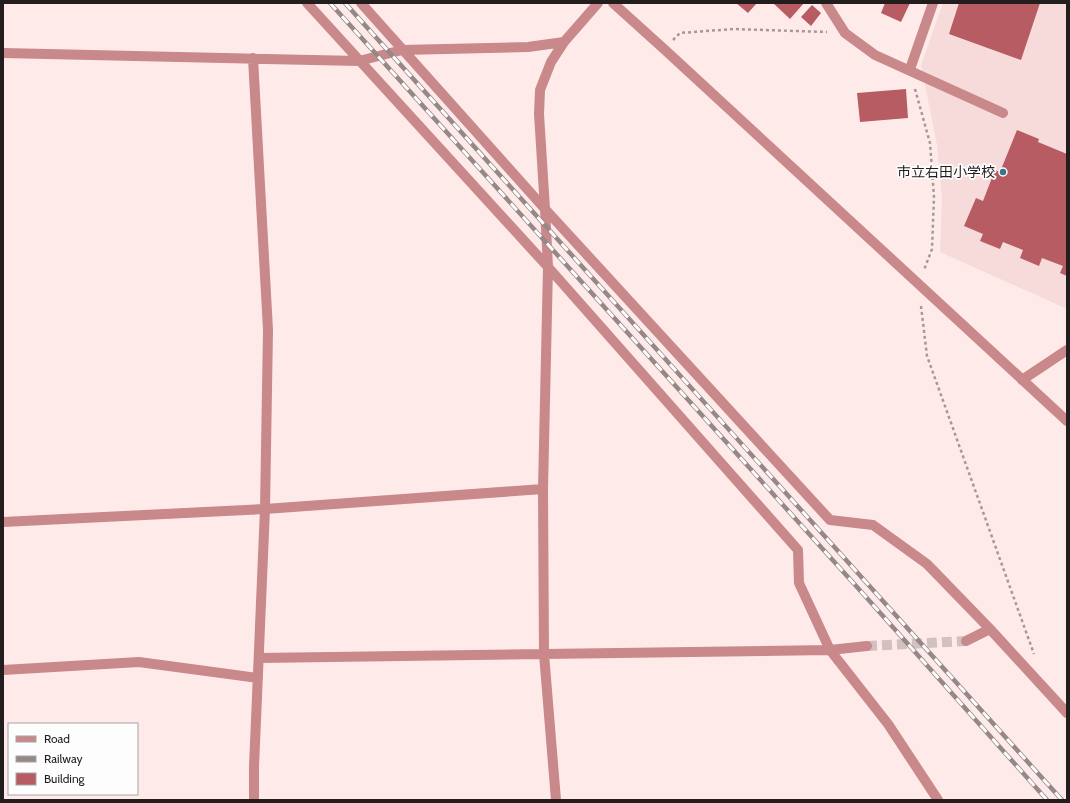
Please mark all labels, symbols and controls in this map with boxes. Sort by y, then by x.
place label: 市立右田小学校 [897,163,995,181]
marker: 市立右田小学校 [998,167,1008,177]
legend [8,723,138,795]
text: Road [44,731,70,746]
text: Railway [44,751,82,766]
text: Building [44,771,86,786]

